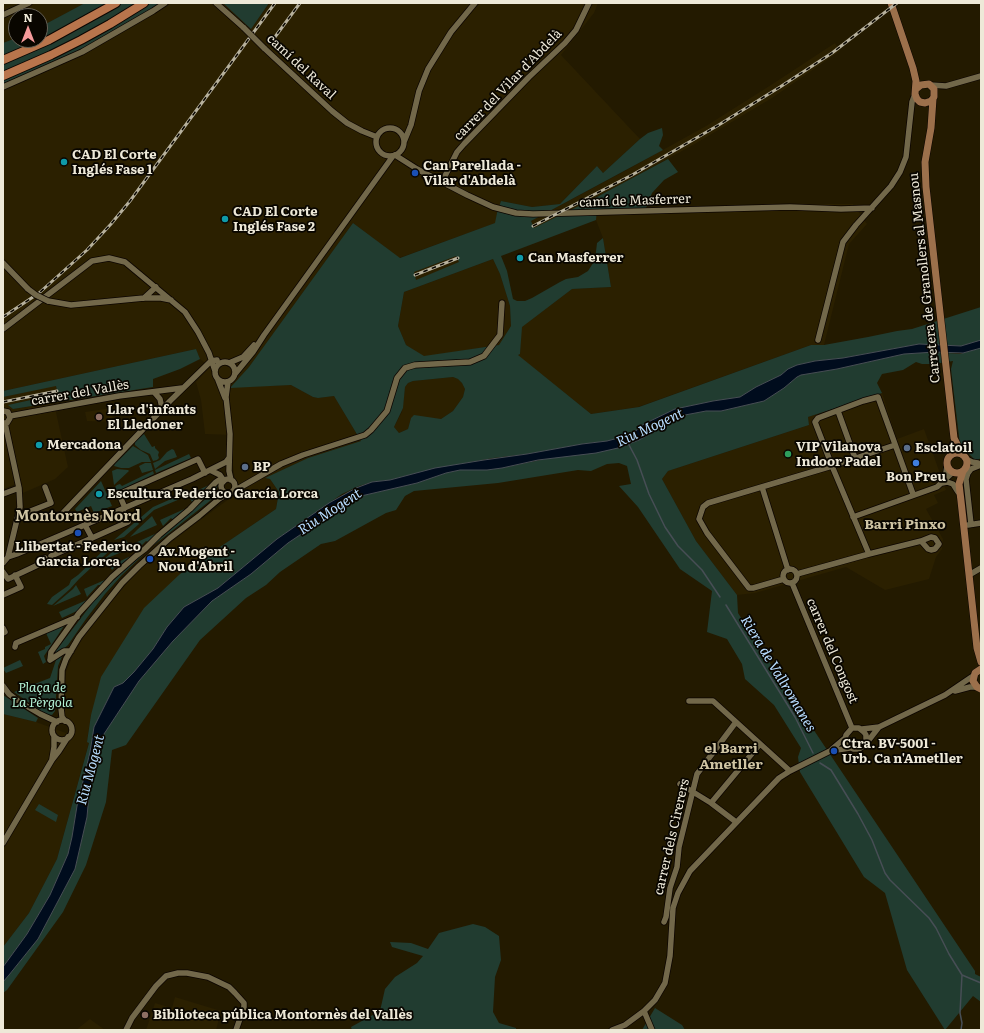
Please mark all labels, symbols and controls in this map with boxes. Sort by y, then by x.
north arrow [8,8,48,48]
text: N [23,9,33,25]
street label: carrer del Vilar d'Abdelà [451,26,565,144]
street label: camí del Raval [263,31,339,103]
place label: CAD El Corte Inglés Fase 1 [72,147,157,178]
marker: CAD El Corte Inglés Fase 1 [59,157,69,167]
place label: Can Parellada - Vilar d'Abdelà [423,158,521,189]
marker: Can Parellada - Vilar d'Abdelà [410,168,420,178]
street label: Carretera de Granollers al Masnou [906,172,944,384]
street label: camí de Masferrer [579,191,691,211]
place label: CAD El Corte Inglés Fase 2 [233,204,318,235]
marker: CAD El Corte Inglés Fase 2 [220,214,230,224]
place label: Can Masferrer [528,250,624,266]
marker: Can Masferrer [515,253,525,263]
street label: carrer del Vallès [30,377,130,409]
place label: Llar d'infants El Lledoner [107,402,196,433]
water label: Riu Mogent [614,405,686,451]
marker: Llar d'infants El Lledoner [94,412,104,422]
place label: Mercadona [47,437,121,453]
place label: VIP Vilanova Indoor Padel [796,439,881,470]
marker: Mercadona [34,440,44,450]
place label: Esclatoil [915,440,972,456]
marker: Esclatoil [902,443,912,453]
marker: VIP Vilanova Indoor Padel [783,449,793,459]
marker: Bon Preu [911,458,921,468]
place label: BP [253,459,270,475]
marker: BP [240,462,250,472]
place label: Bon Preu [886,469,946,485]
water label: Riu Mogent [295,485,365,539]
place label: Escultura Federico García Lorca [107,486,318,502]
marker: Escultura Federico García Lorca [94,489,104,499]
district label: Montornès Nord [15,508,141,526]
district label: Barri Pinxo [864,517,946,533]
marker: Llibertat - Federico Garcia Lorca [73,528,83,538]
place label: Llibertat - Federico Garcia Lorca [15,539,141,570]
place label: Av.Mogent - Nou d'Abril [158,544,235,575]
marker: Av.Mogent - Nou d'Abril [145,554,155,564]
street label: carrer del Congost [803,596,861,706]
water label: Riera de Vallromanes [737,613,819,735]
park label: Plaça de La Pèrgola [11,680,73,711]
water label: Riu Mogent [74,733,108,807]
place label: Ctra. BV-5001 - Urb. Ca n'Ametller [842,736,963,767]
district label: el Barri Ametller [699,741,763,774]
marker: Ctra. BV-5001 - Urb. Ca n'Ametller [829,746,839,756]
street label: carrer dels Cirerers [651,777,693,897]
place label: Biblioteca pública Montornès del Vallès [153,1007,412,1023]
marker: Biblioteca pública Montornès del Vallès [140,1010,150,1020]

